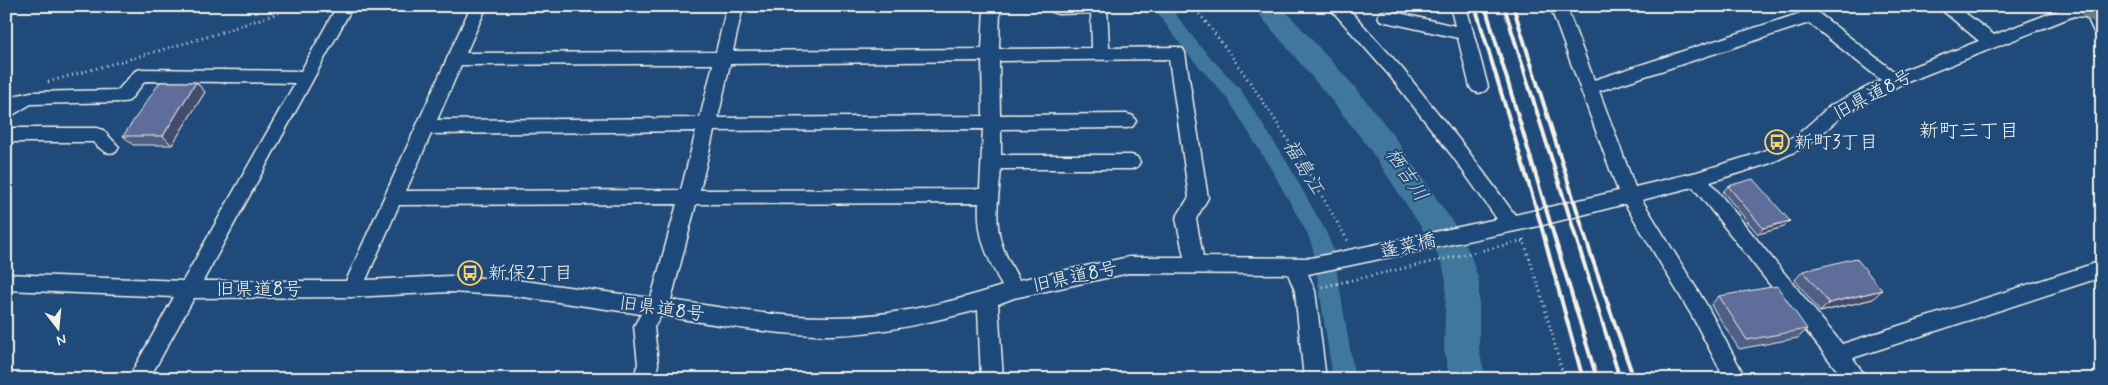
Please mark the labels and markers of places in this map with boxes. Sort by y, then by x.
bus stop icon: 新町3丁目 [1764,129,1790,155]
place label: 新町3丁目 [1794,130,1879,155]
bus stop icon: 新保2丁目 [457,260,483,286]
place label: 新保2丁目 [488,261,573,286]

